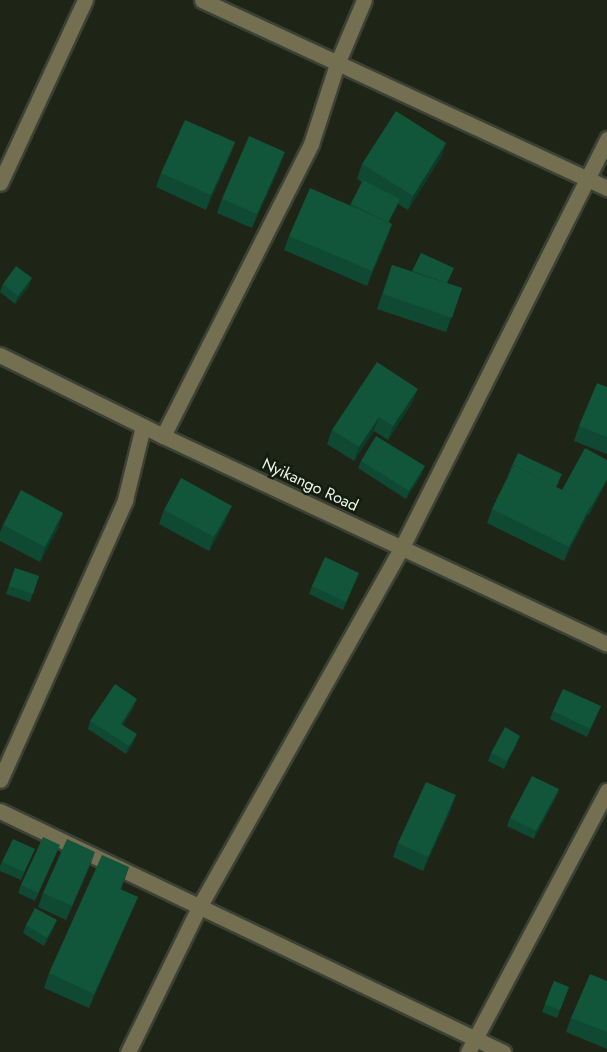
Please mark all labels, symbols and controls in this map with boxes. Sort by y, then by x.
street label: Nyikango Road [259,454,361,516]

